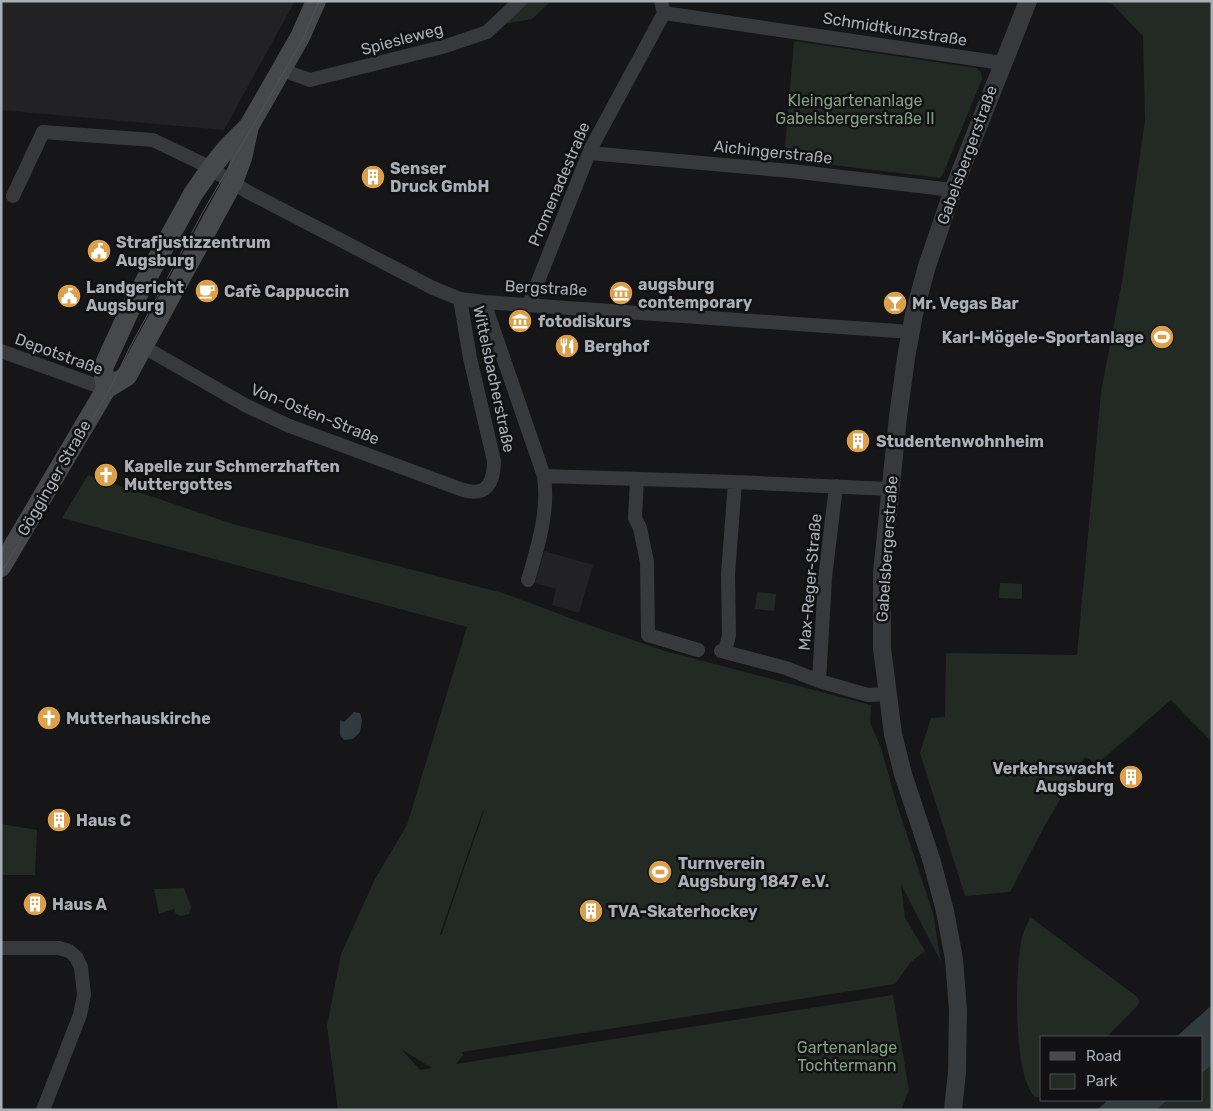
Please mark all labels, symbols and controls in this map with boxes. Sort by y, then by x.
street label: Schmidtkunzstraße [822,8,968,50]
street label: Spiesleweg [359,19,445,59]
street label: Gabelsbergerstraße [933,83,1001,227]
park label: Kleingartenanlage Gabelsbergerstraße II [775,91,935,128]
street label: Promenadestraße [524,119,594,249]
street label: Aichingerstraße [713,136,833,168]
place label: Senser Druck GmbH [390,159,489,196]
building icon: Senser Druck GmbH [360,164,386,190]
place label: Strafjustizzentrum Augsburg [116,233,271,270]
public building icon: Strafjustizzentrum Augsburg [86,238,112,264]
place label: augsburg contemporary [638,275,753,312]
street label: Bergstraße [504,276,588,300]
place label: Landgericht Augsburg [86,278,185,315]
cafe icon: Cafè Cappuccin [194,278,220,304]
museum icon: augsburg contemporary [608,280,634,306]
place label: Cafè Cappuccin [224,282,349,301]
public building icon: Landgericht Augsburg [56,283,82,309]
bar icon: Mr. Vegas Bar [882,290,908,316]
place label: Mr. Vegas Bar [912,294,1019,313]
street label: Wittelsbacherstraße [469,304,519,454]
museum icon: fotodiskurs [507,308,533,334]
place label: fotodiskurs [538,312,631,331]
sports icon: Karl-Mögele-Sportanlage [1149,324,1175,350]
place label: Karl-Mögele-Sportanlage [942,328,1144,347]
street label: Depotstraße [12,329,106,379]
restaurant icon: Berghof [554,333,580,359]
place label: Berghof [584,337,650,356]
street label: Von-Osten-Straße [248,380,382,448]
street label: Gögginger Straße [13,417,95,539]
building icon: Studentenwohnheim [845,428,871,454]
place label: Studentenwohnheim [876,432,1044,451]
place label: Kapelle zur Schmerzhaften Muttergottes [124,457,340,494]
church icon: Kapelle zur Schmerzhaften Muttergottes [93,462,119,488]
street label: Gabelsbergerstraße [872,475,902,623]
street label: Max-Reger-Straße [795,513,825,651]
church icon: Mutterhauskirche [36,705,62,731]
place label: Mutterhauskirche [66,709,211,728]
place label: Verkehrswacht Augsburg [992,759,1115,796]
building icon: Verkehrswacht Augsburg [1118,764,1144,790]
building icon: Haus C [46,807,72,833]
place label: Haus C [76,811,131,830]
place label: Turnverein Augsburg 1847 e.V. [678,854,829,891]
sports icon: Turnverein Augsburg 1847 e.V. [647,859,673,885]
building icon: Haus A [22,891,48,917]
place label: Haus A [52,895,107,914]
building icon: TVA-Skaterhockey [578,898,604,924]
place label: TVA-Skaterhockey [608,902,758,921]
legend [1040,1036,1203,1101]
park label: Gartenanlage Tochtermann [797,1038,897,1075]
text: Road [1086,1047,1122,1065]
text: Park [1086,1072,1117,1090]

